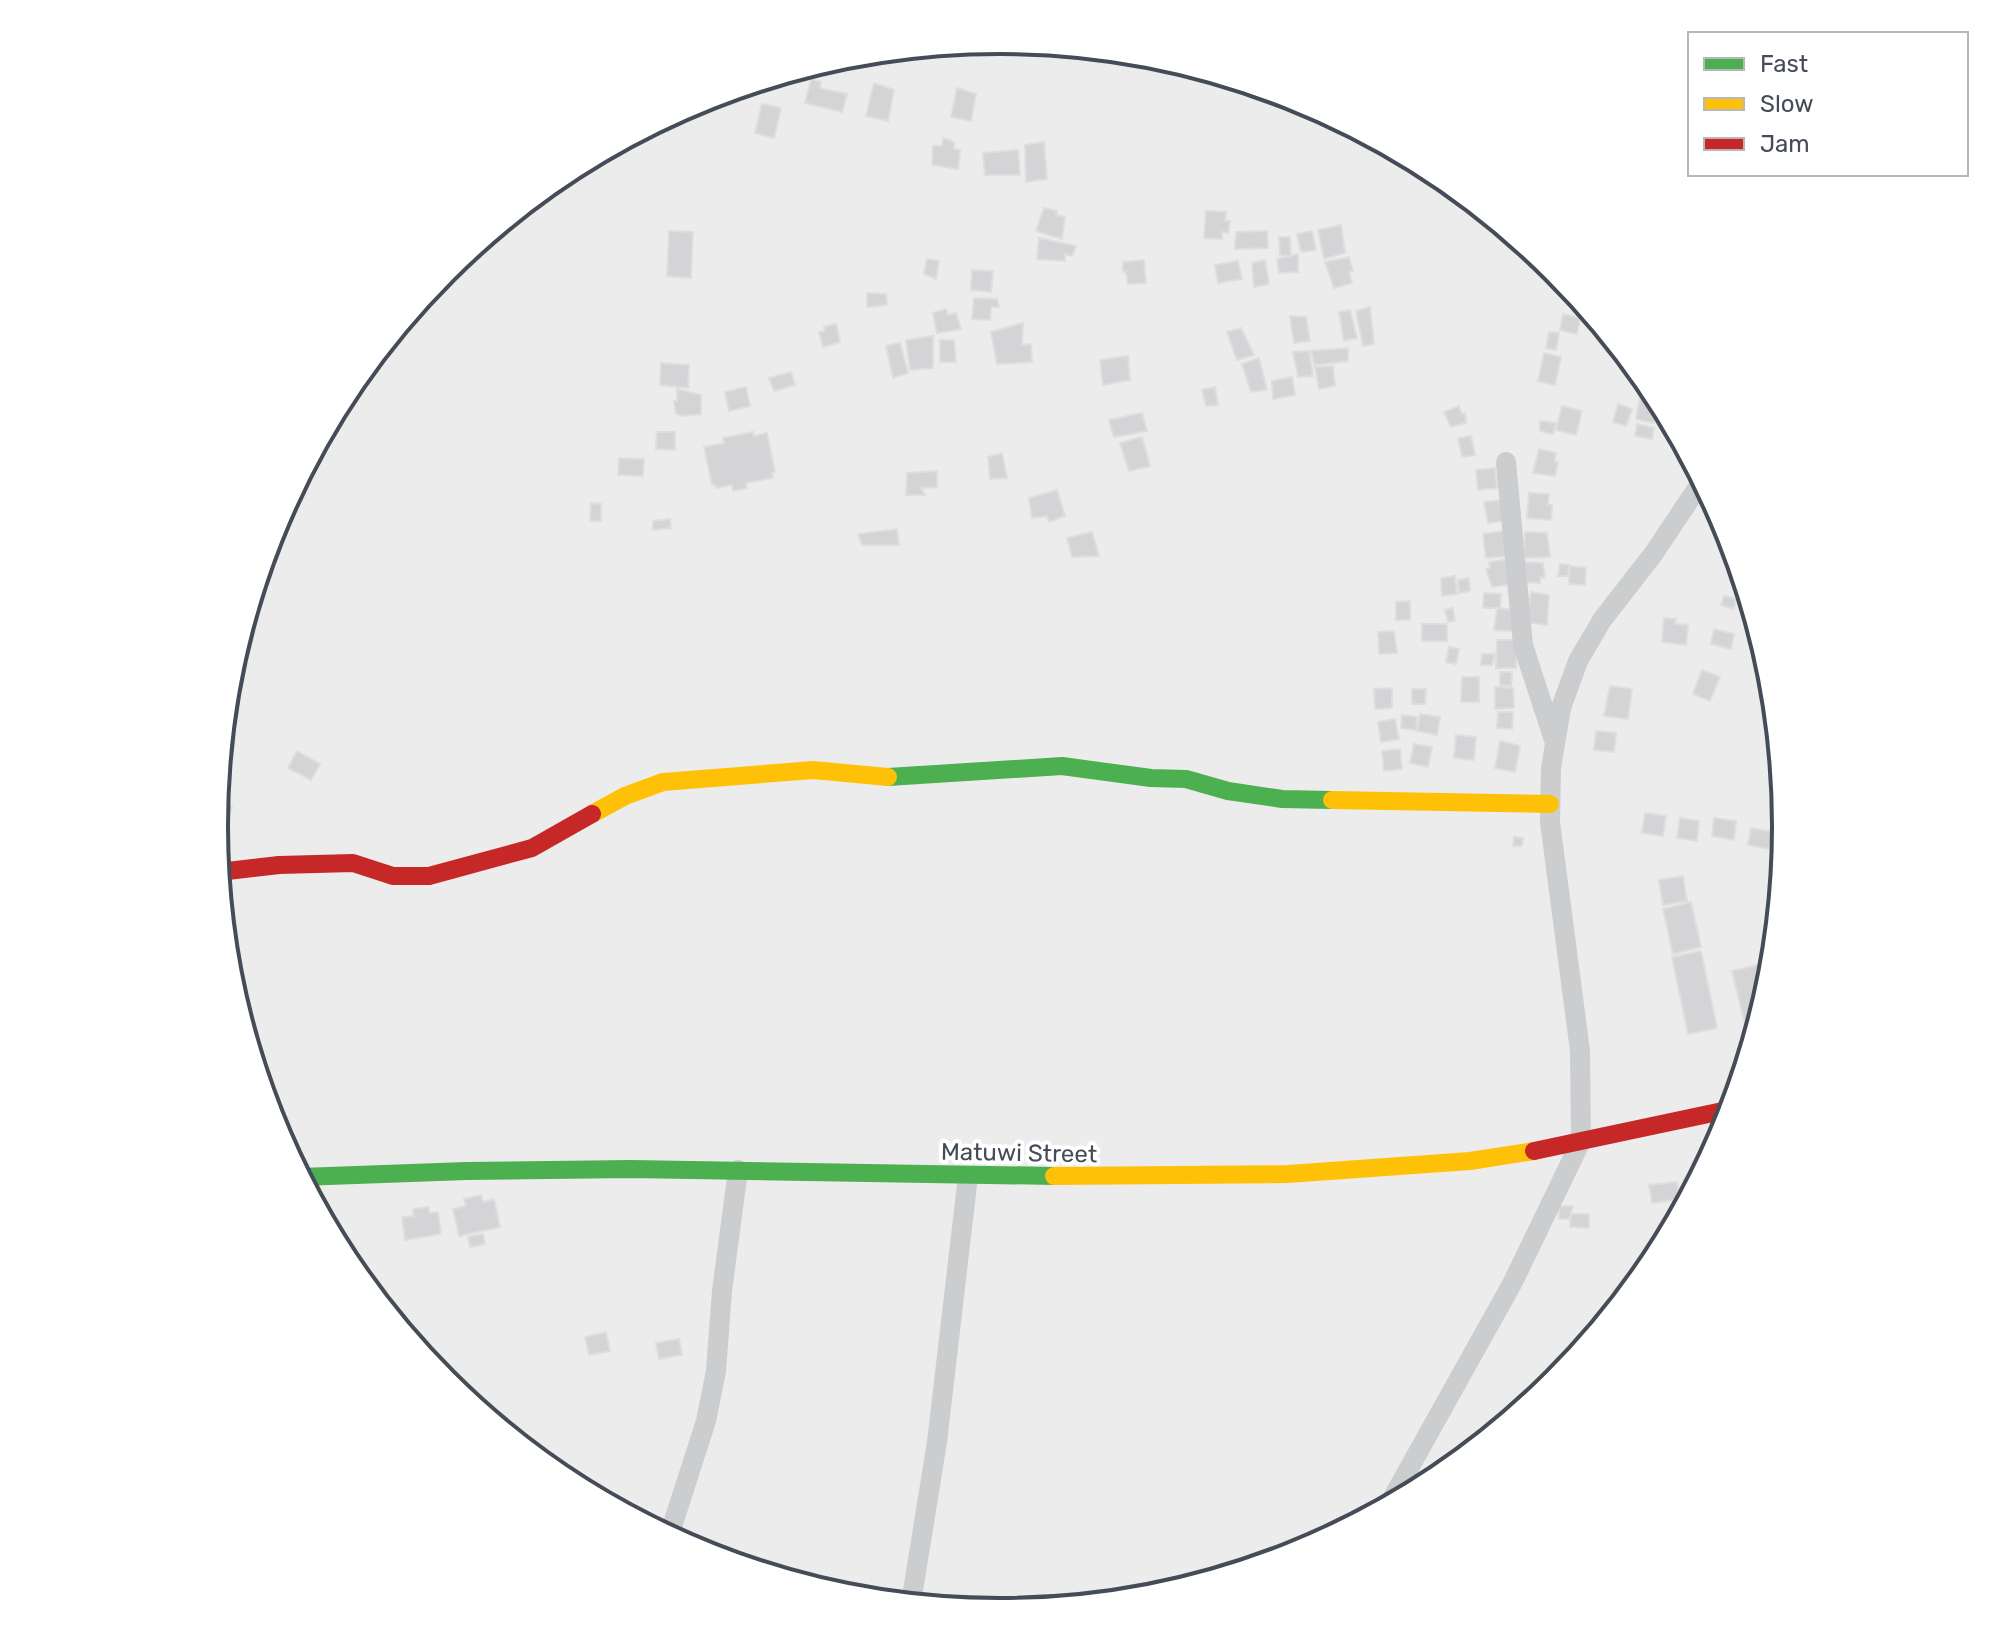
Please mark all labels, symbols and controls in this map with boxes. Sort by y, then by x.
legend [1688,32,1968,176]
text: Fast [1760,50,1808,78]
text: Slow [1760,90,1813,118]
text: Jam [1760,130,1810,158]
street label: Matuwi Street [941,1138,1097,1168]

